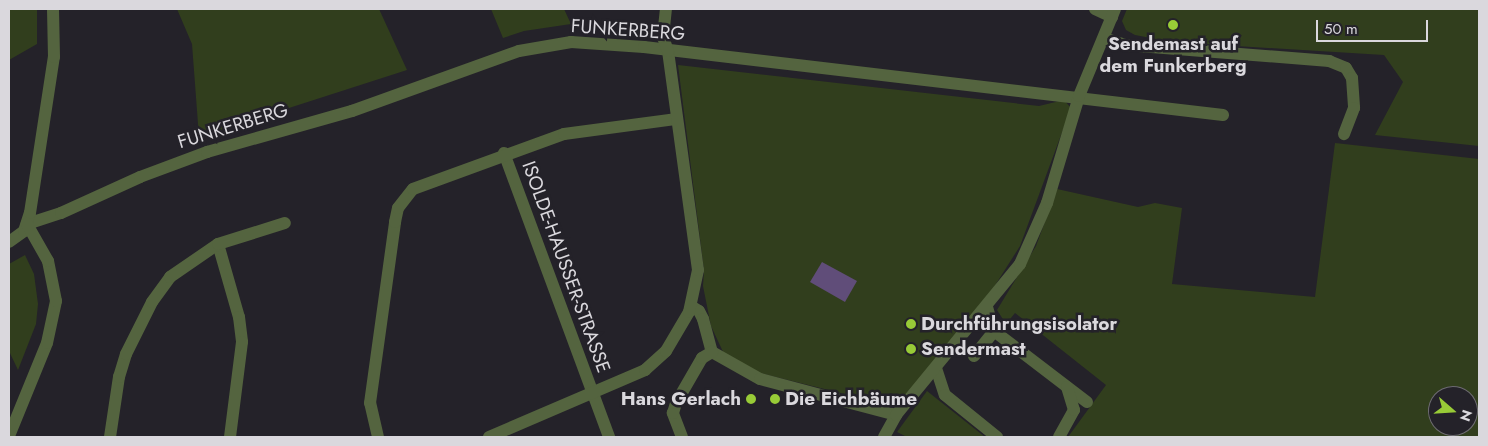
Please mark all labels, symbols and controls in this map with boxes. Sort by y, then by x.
scale bar [1318,10,1430,42]
street label: FUNKERBERG [570,15,686,45]
text: 50 m [1324,18,1358,40]
marker: Sendemast auf dem Funkerberg [1167,19,1179,31]
place label: Sendemast auf dem Funkerberg [1100,33,1246,77]
street label: FUNKERBERG [175,98,291,154]
street label: ISOLDE-HAUSSER-STRASSE [517,158,615,376]
place label: Durchführungsisolator [921,313,1117,335]
marker: Durchführungsisolator [905,318,917,330]
place label: Sendermast [921,338,1026,360]
marker: Sendermast [905,343,917,355]
north arrow [1428,386,1478,436]
place label: Hans Gerlach [621,388,741,410]
place label: Die Eichbäume [785,388,917,410]
marker: Hans Gerlach [745,393,757,405]
marker: Die Eichbäume [769,393,781,405]
text: N [1455,407,1478,424]

